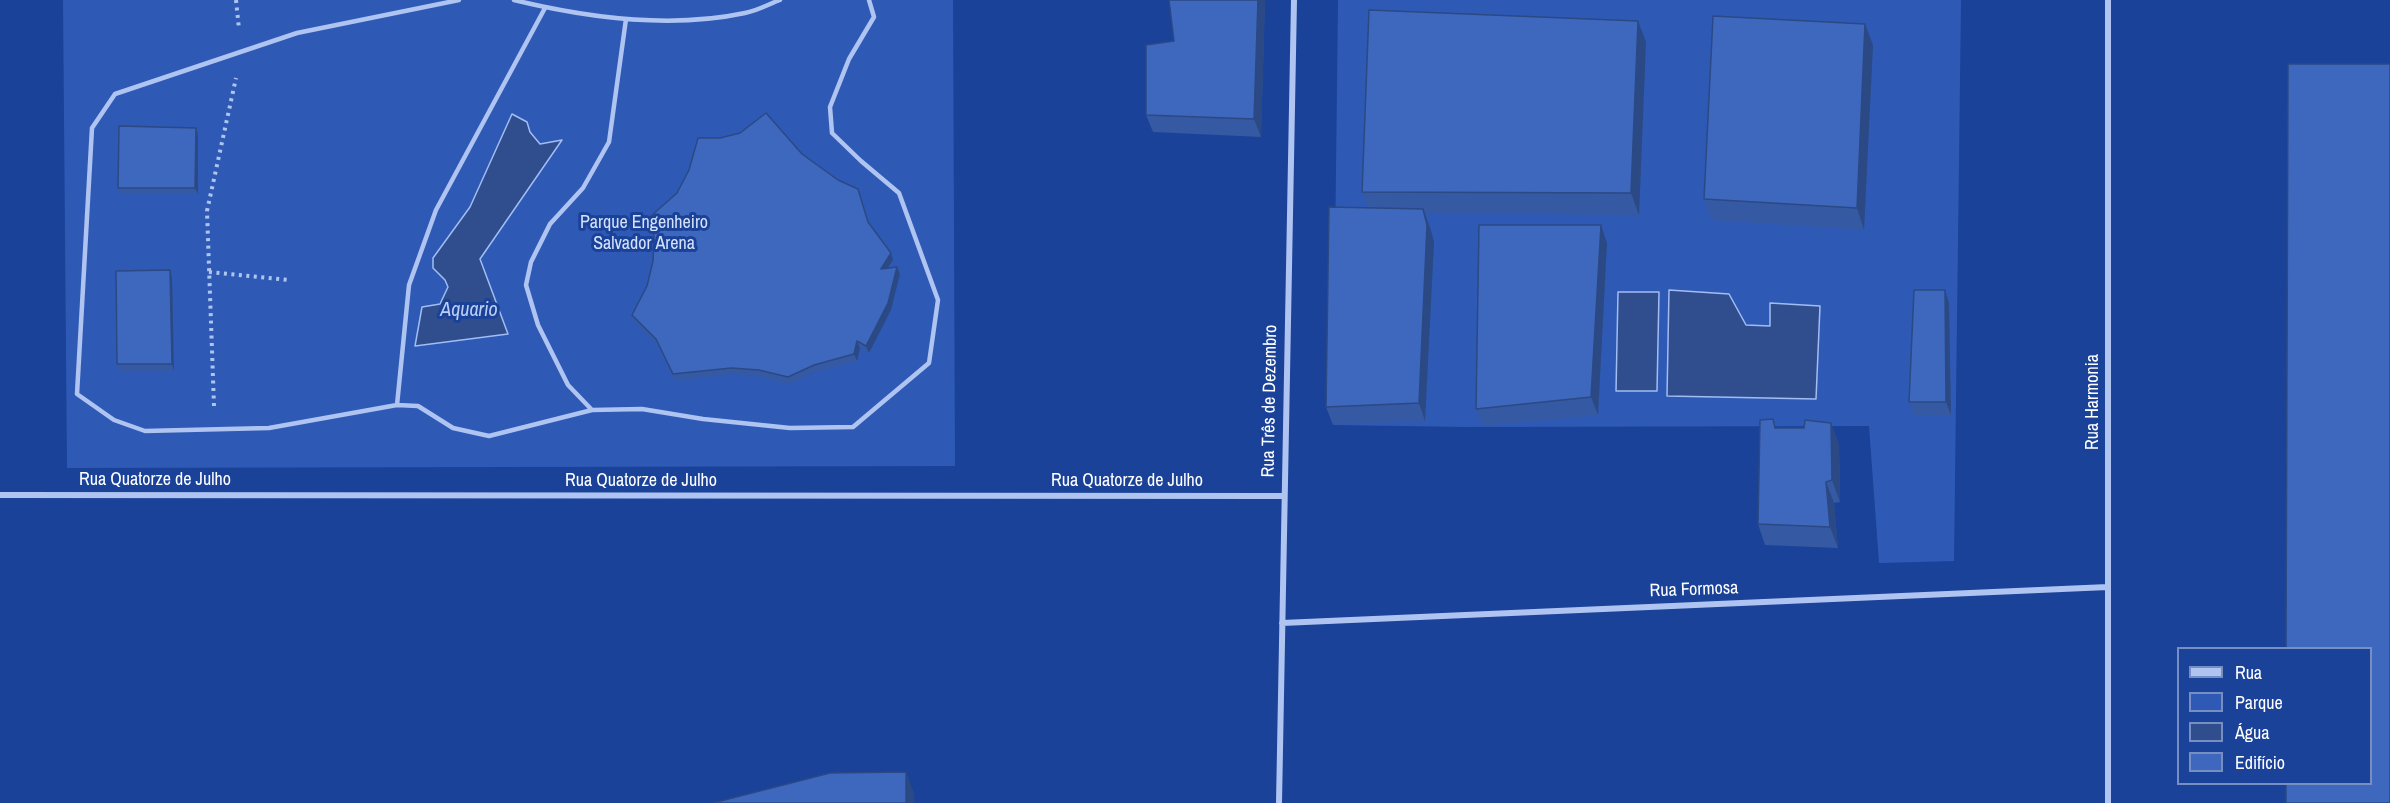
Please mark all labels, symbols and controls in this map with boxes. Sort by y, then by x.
park label: Parque Engenheiro Salvador Arena [580,212,708,254]
water label: Aquario [440,299,498,323]
street label: Rua Três de Dezembro [1258,324,1282,478]
street label: Rua Harmonia [2082,354,2104,450]
street label: Rua Quatorze de Julho [79,469,231,491]
street label: Rua Quatorze de Julho [565,470,717,492]
street label: Rua Quatorze de Julho [1051,470,1203,492]
street label: Rua Formosa [1649,578,1739,602]
legend [2177,647,2372,785]
text: Rua [2235,660,2262,685]
text: Parque [2235,690,2283,715]
text: Água [2235,720,2269,745]
text: Edifício [2235,750,2285,775]

